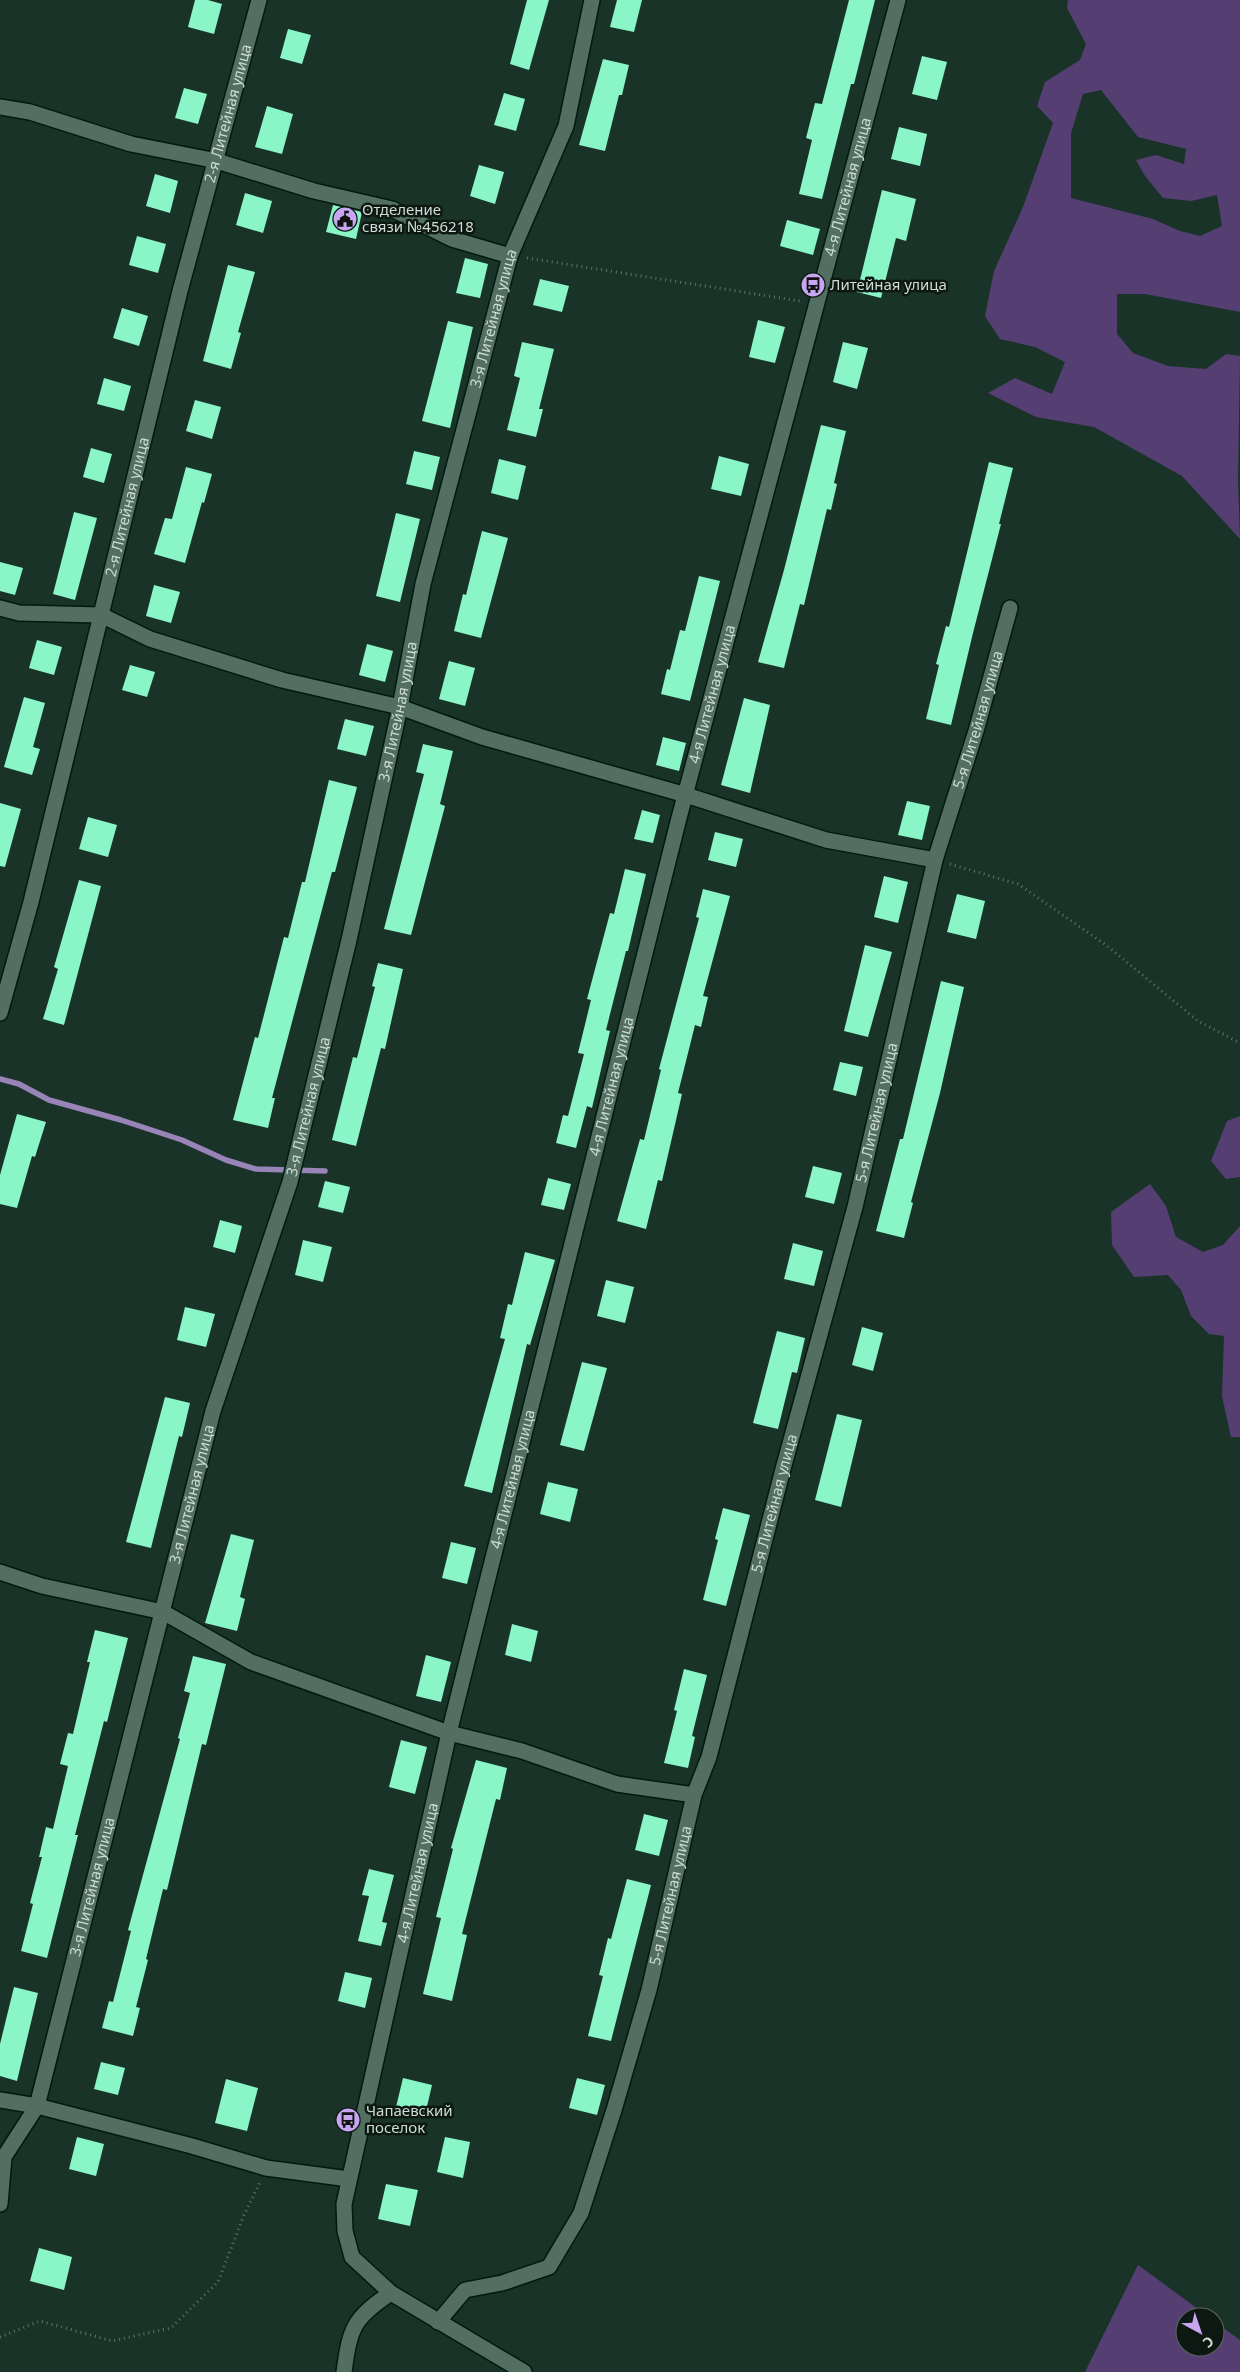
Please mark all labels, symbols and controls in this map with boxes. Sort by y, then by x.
street label: 2-я Литейная улица [199,42,256,185]
street label: 4-я Литейная улица [819,115,875,258]
place label: Отделение связи №456218 [362,199,474,236]
public building icon: Отделение связи №456218 [332,206,358,232]
street label: 3-я Литейная улица [465,245,521,390]
bus stop icon: Литейная улица [800,272,826,298]
place label: Литейная улица [830,274,947,294]
street label: 2-я Литейная улица [100,435,153,578]
street label: 4-я Литейная улица [683,622,739,765]
street label: 3-я Литейная улица [373,640,421,784]
street label: 5-я Литейная улица [947,648,1007,791]
street label: 4-я Литейная улица [583,1014,638,1158]
street label: 3-я Литейная улица [281,1035,334,1178]
street label: 5-я Литейная улица [850,1041,902,1184]
street label: 4-я Литейная улица [485,1407,539,1551]
street label: 3-я Литейная улица [164,1422,218,1566]
street label: 5-я Литейная улица [746,1431,801,1575]
street label: 4-я Литейная улица [392,1801,442,1945]
street label: 3-я Литейная улица [64,1815,119,1958]
street label: 5-я Литейная улица [644,1823,696,1967]
place label: Чапаевский поселок [366,2100,453,2137]
bus stop icon: Чапаевский поселок [335,2107,361,2133]
north arrow [1175,2307,1225,2357]
text: С [1199,2332,1218,2353]

